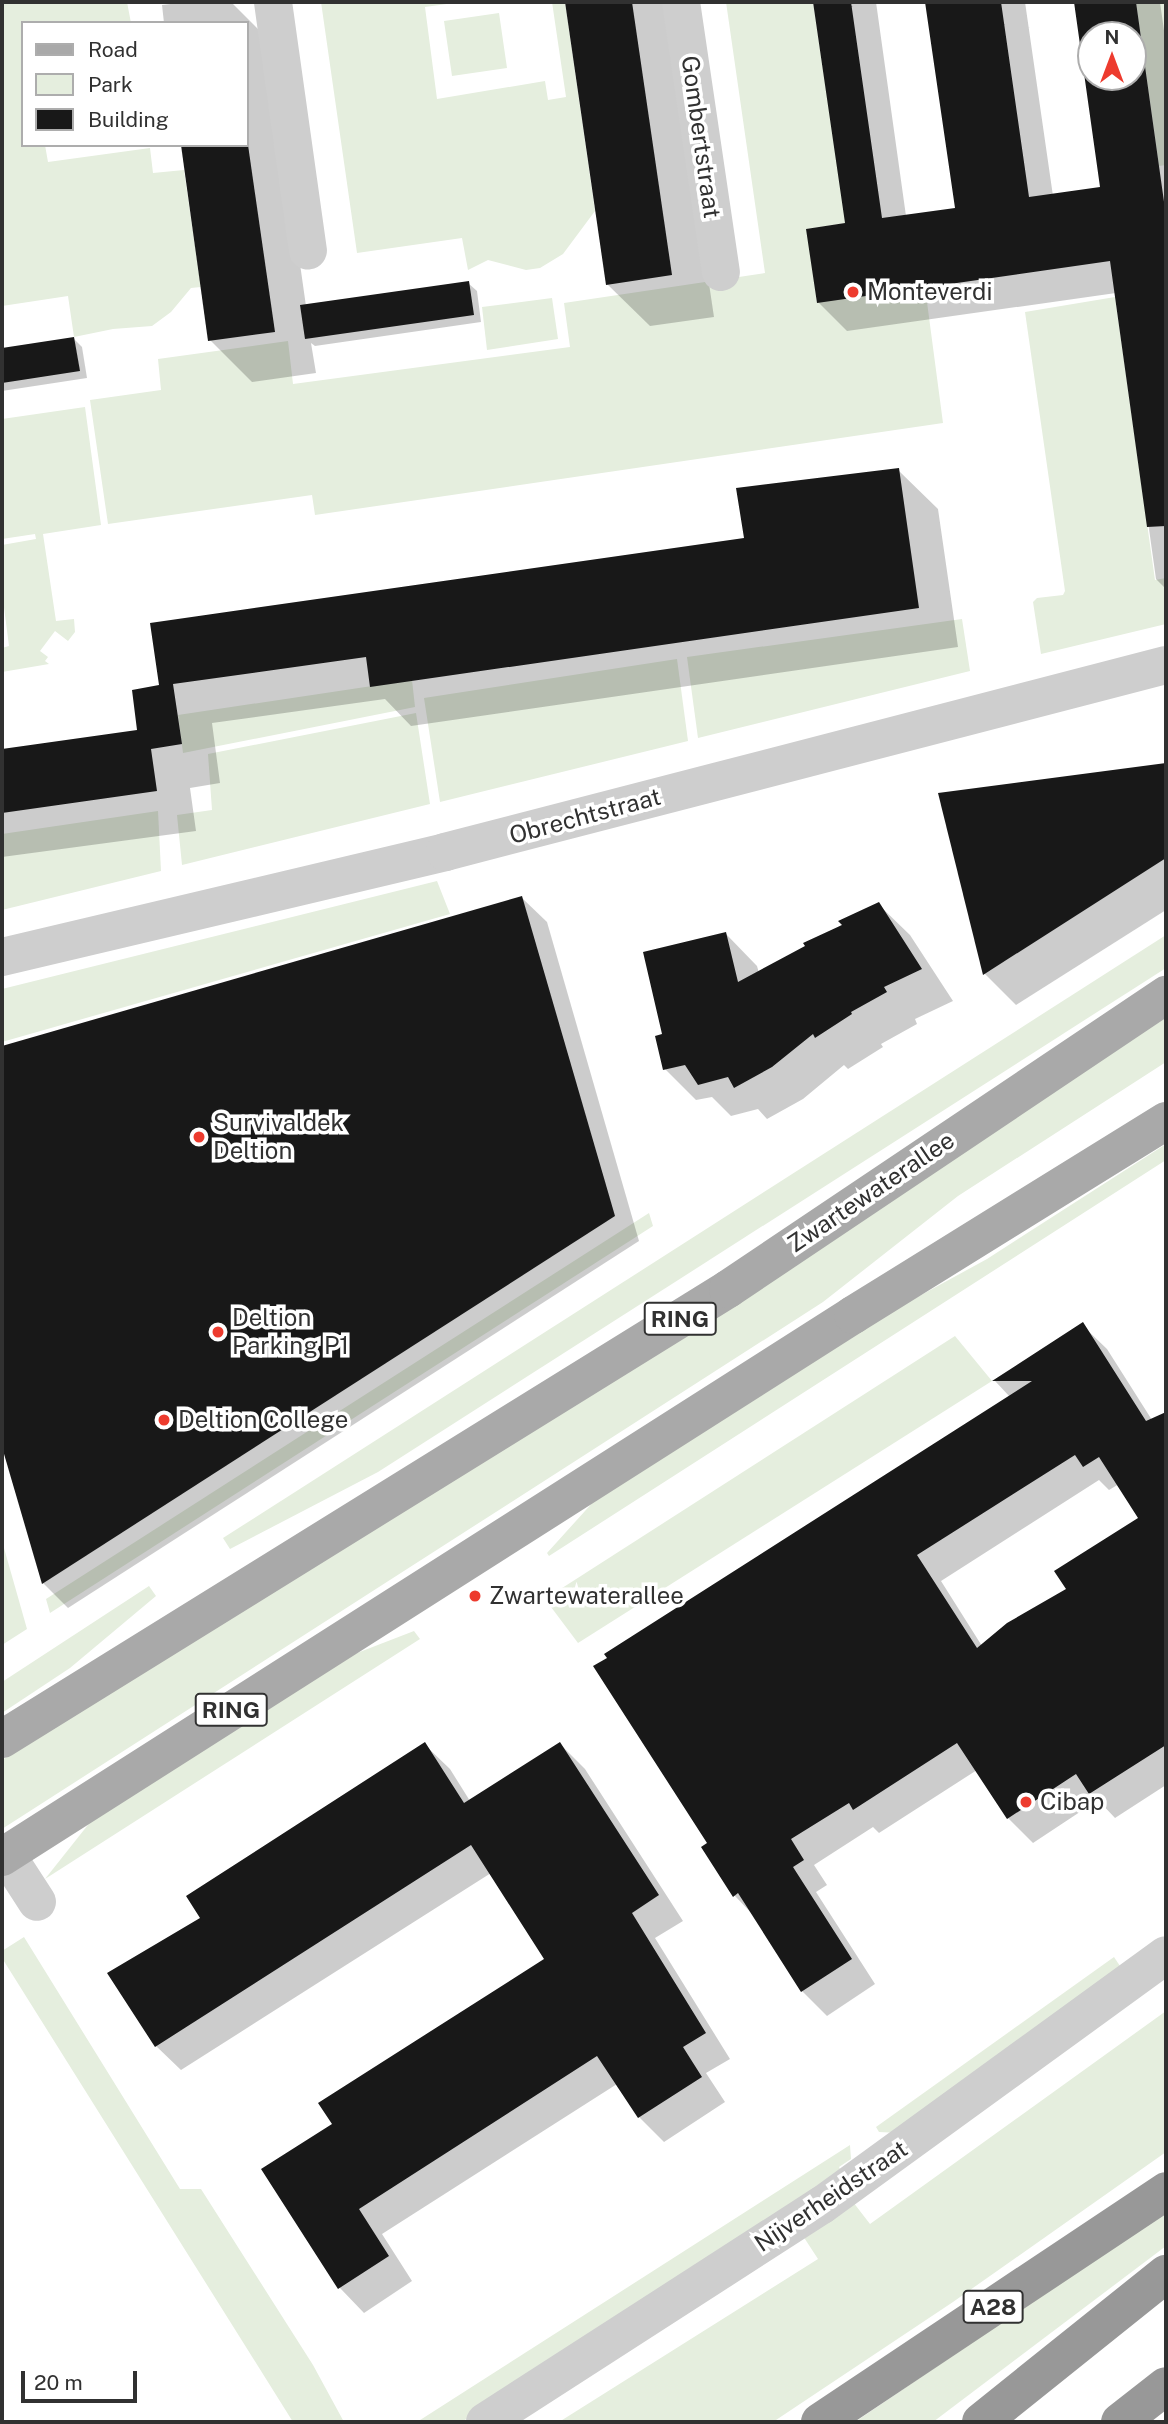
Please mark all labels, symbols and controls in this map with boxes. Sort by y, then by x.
legend [21,21,248,147]
north arrow [1077,21,1147,91]
text: N [1105,26,1119,48]
text: Road [88,37,138,62]
street label: Gombertstraat [675,54,727,220]
text: Park [88,72,133,97]
text: Building [88,107,169,132]
place label: Monteverdi [867,278,992,306]
marker: Monteverdi [845,284,861,300]
street label: Obrechtstraat [506,782,664,850]
place label: Survivaldek Deltion [213,1109,344,1165]
street label: Zwartewaterallee [782,1126,960,1258]
marker: Survivaldek Deltion [191,1129,207,1145]
road number: RING [643,1300,717,1338]
place label: Deltion Parking P1 [232,1304,349,1360]
marker: Deltion Parking P1 [210,1324,226,1340]
place label: Deltion College [178,1406,348,1434]
marker: Deltion College [156,1412,172,1428]
place label: Zwartewaterallee [489,1582,684,1610]
marker: Zwartewaterallee [467,1588,483,1604]
road number: RING [194,1690,268,1730]
place label: Cibap [1040,1788,1104,1816]
marker: Cibap [1018,1794,1034,1810]
street label: Nijverheidstraat [749,2134,913,2258]
road number: A28 [962,2288,1024,2326]
scale bar [24,2358,140,2402]
text: 20 m [34,2370,83,2395]

